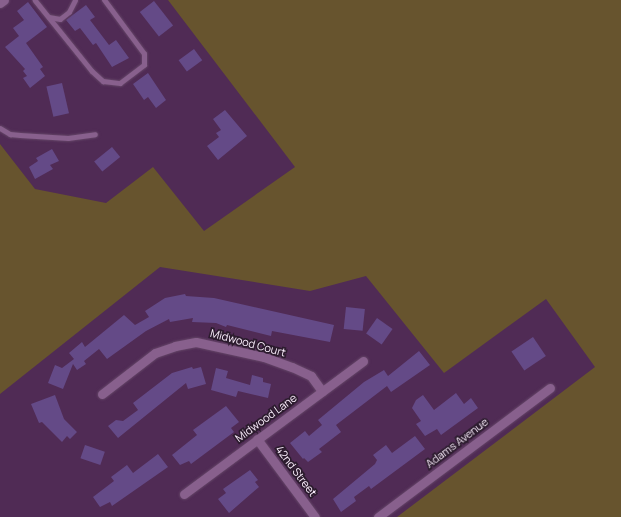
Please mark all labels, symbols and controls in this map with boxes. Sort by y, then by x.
street label: Midwood Court [209,327,287,359]
street label: Midwood Lane [233,391,299,445]
street label: Adams Avenue [423,415,491,471]
street label: 42nd Street [273,443,319,499]

